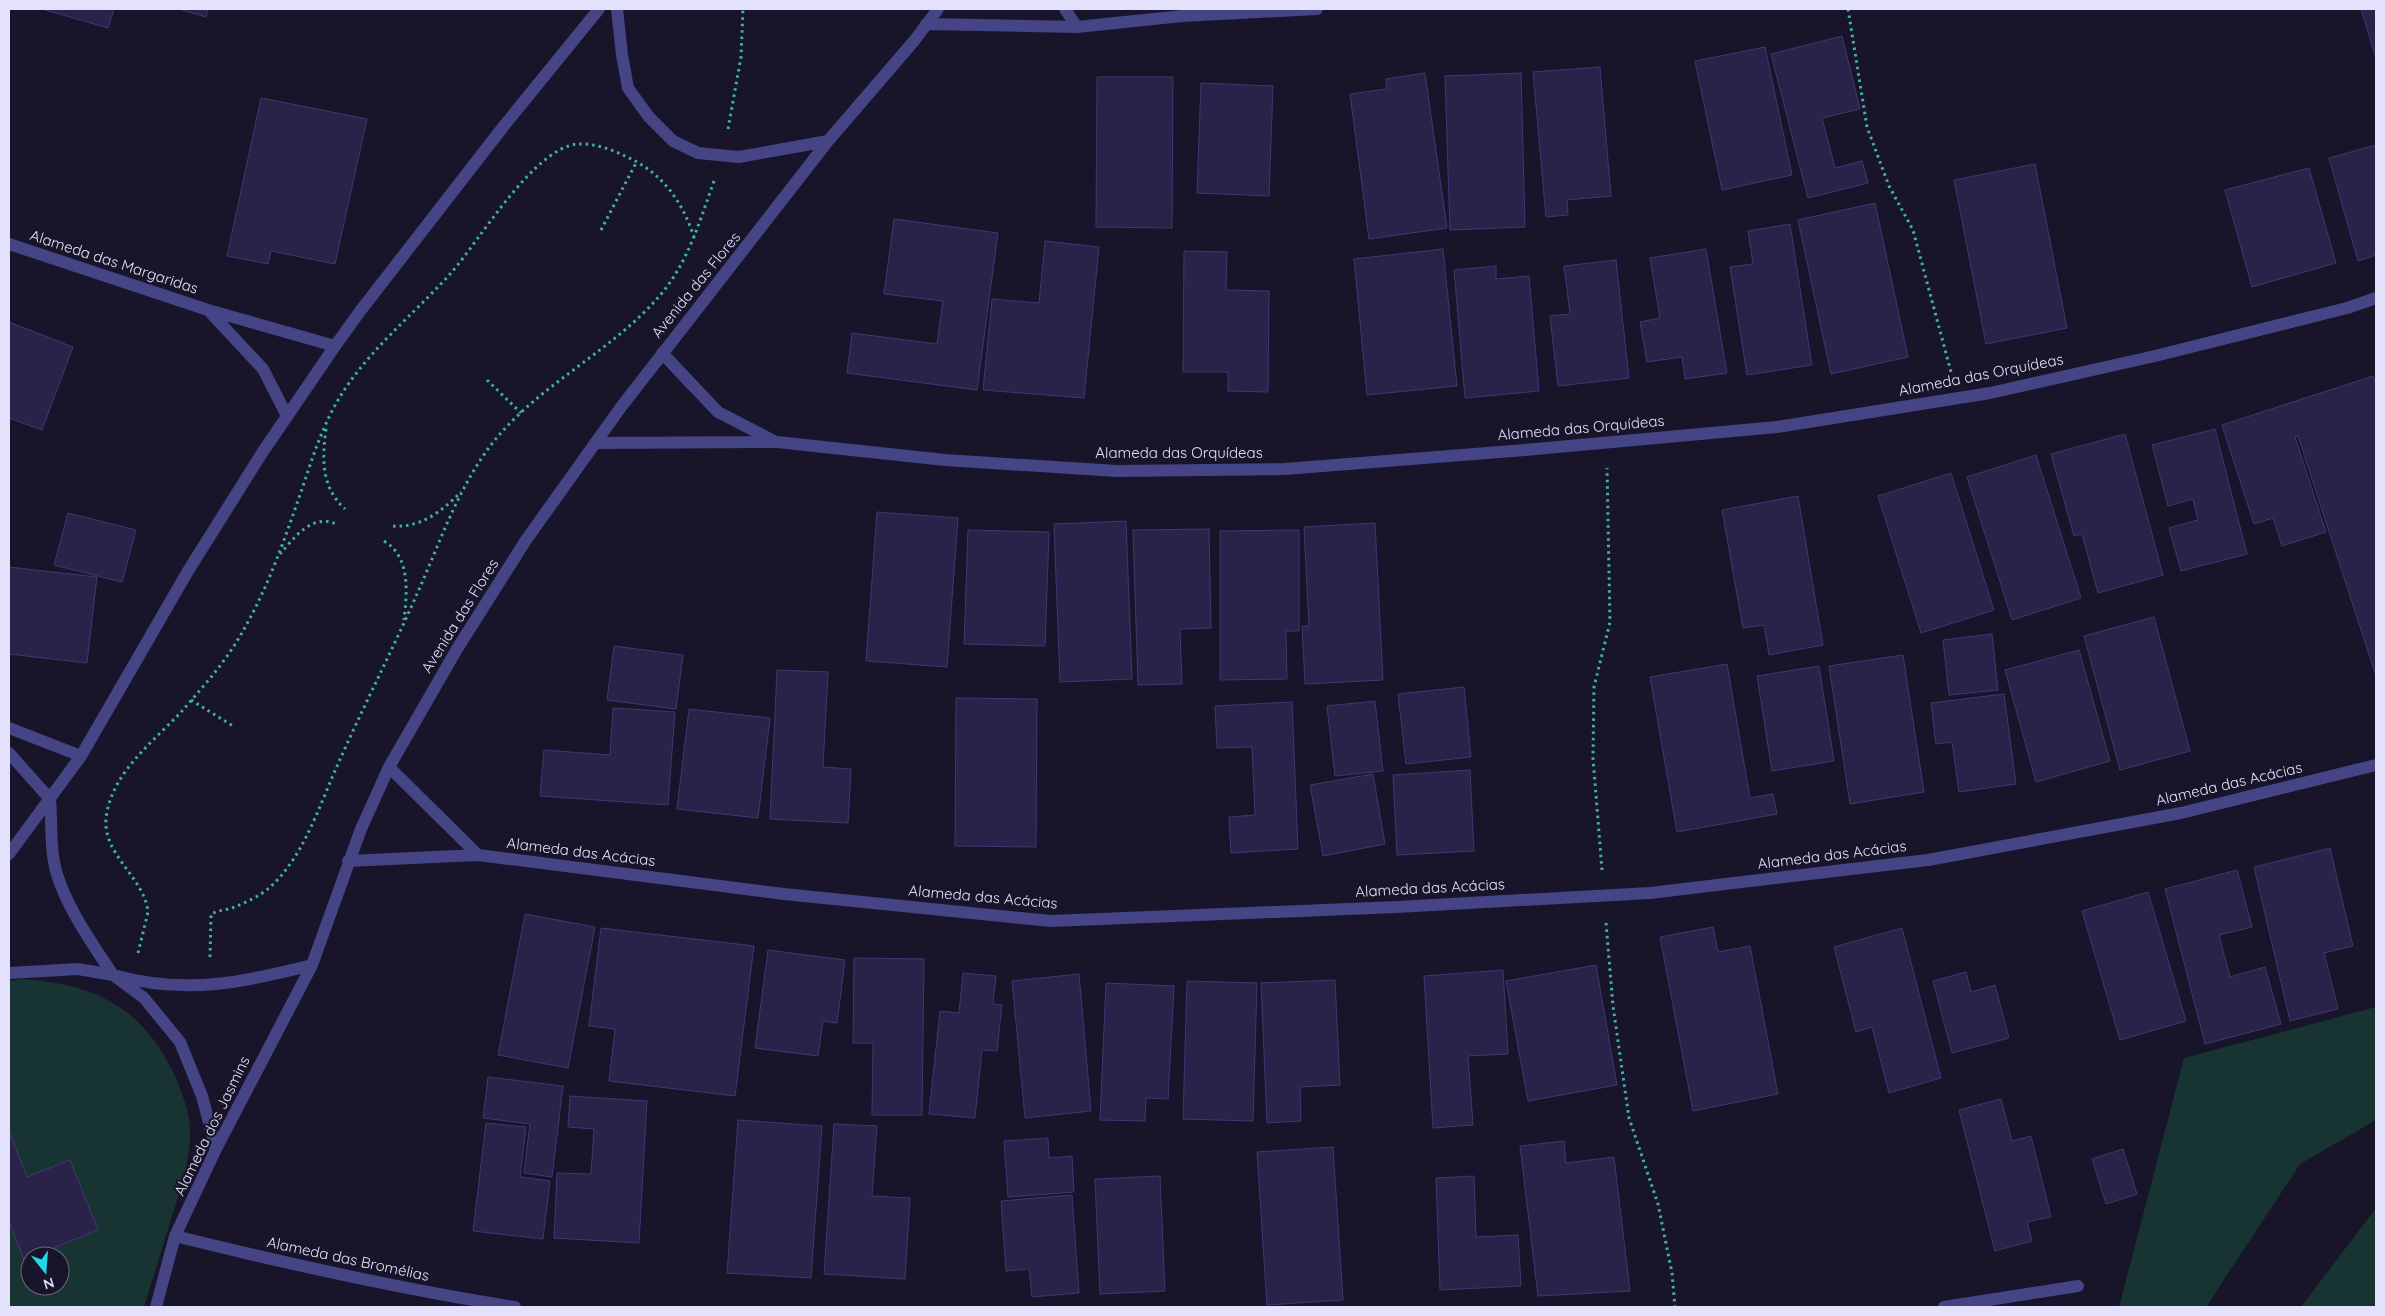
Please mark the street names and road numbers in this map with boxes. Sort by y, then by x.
street label: Alameda das Margaridas [28,225,201,298]
street label: Avenida das Flores [647,228,744,342]
street label: Alameda das Orquídeas [1897,349,2065,400]
street label: Alameda das Orquídeas [1497,411,1665,444]
street label: Alameda das Orquídeas [1095,443,1263,462]
street label: Avenida das Flores [417,555,502,676]
street label: Alameda das Acácias [2154,757,2304,810]
street label: Alameda das Acácias [506,833,656,870]
street label: Alameda das Acácias [1757,836,1907,873]
street label: Alameda das Acácias [1355,874,1505,901]
street label: Alameda das Acácias [908,881,1058,912]
street label: Alameda dos Jasmins [169,1053,254,1199]
street label: Alameda das Bromélias [265,1232,431,1285]

